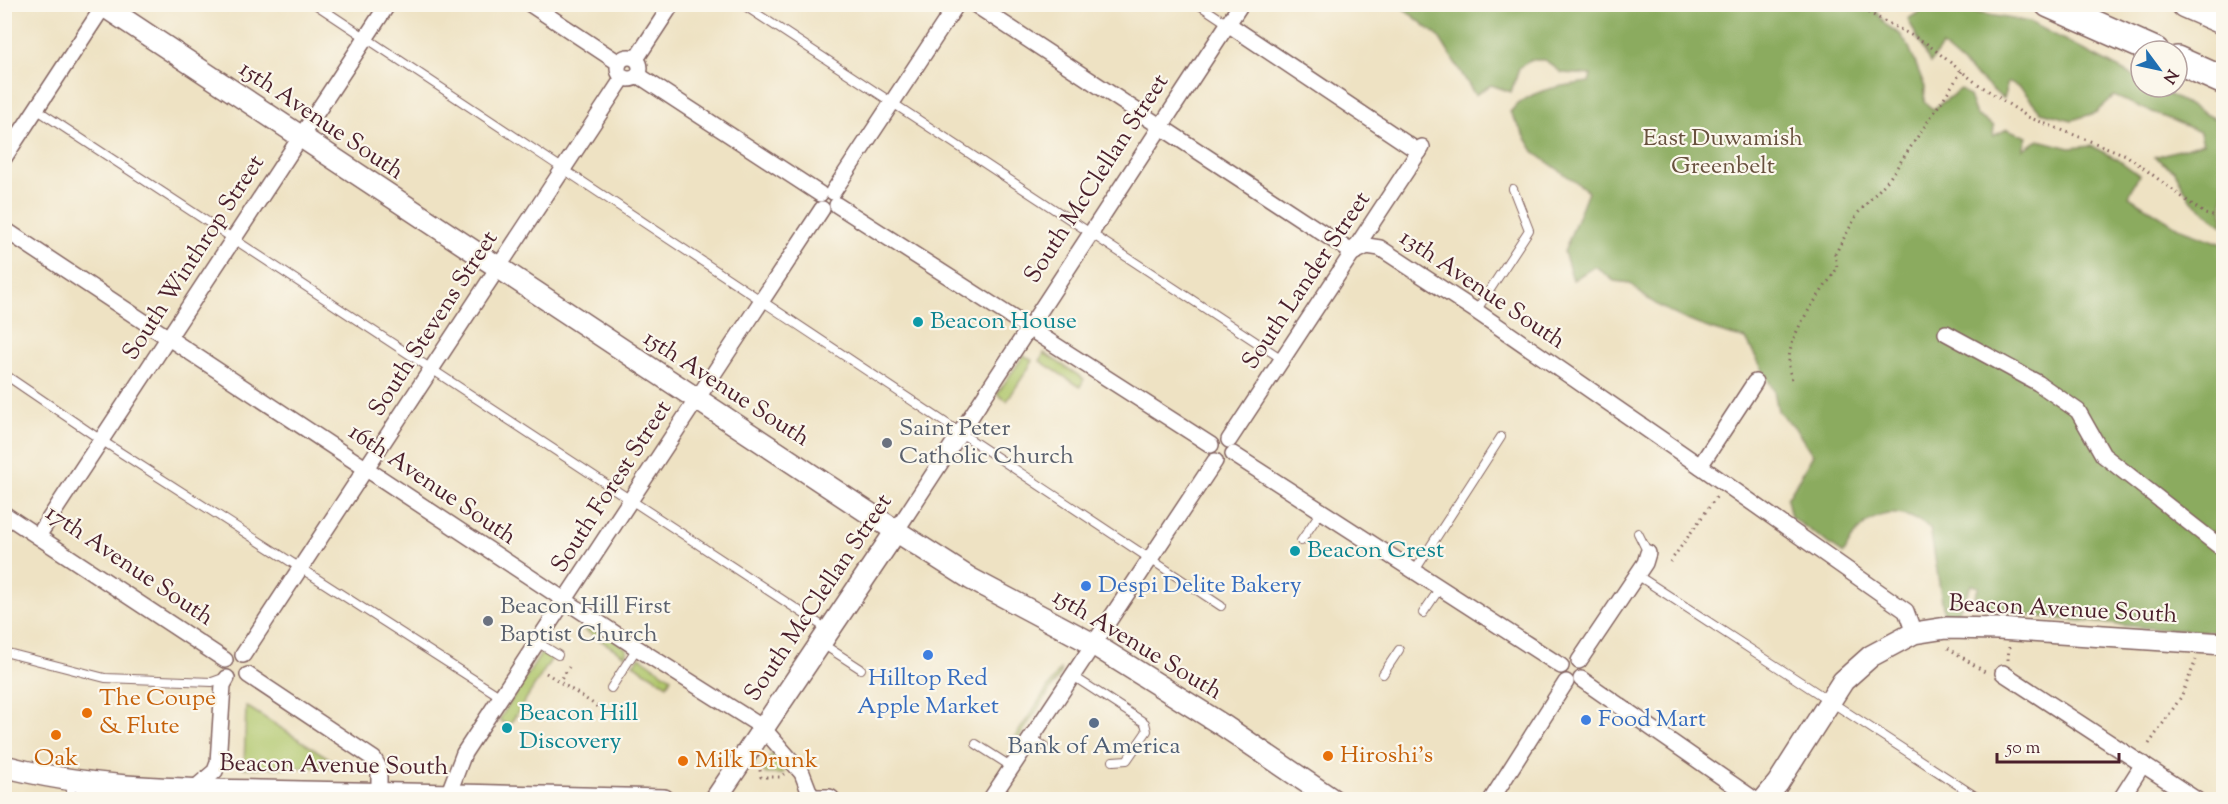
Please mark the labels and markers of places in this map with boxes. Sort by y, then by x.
place label: Beacon House [930,305,1077,339]
marker: Beacon House [911,315,925,329]
place label: Saint Peter Catholic Church [899,412,1074,474]
marker: Saint Peter Catholic Church [880,436,894,450]
place label: Beacon Crest [1307,534,1444,568]
marker: Beacon Crest [1288,544,1302,558]
place label: Despi Delite Bakery [1098,569,1302,603]
marker: Despi Delite Bakery [1079,579,1093,593]
place label: Beacon Hill First Baptist Church [500,590,671,652]
marker: Beacon Hill First Baptist Church [481,614,495,628]
marker: Hilltop Red Apple Market [921,648,935,662]
place label: Hilltop Red Apple Market [857,662,999,724]
place label: The Coupe & Flute [99,682,216,744]
place label: Beacon Hill Discovery [519,697,639,759]
place label: Food Mart [1598,703,1706,737]
marker: The Coupe & Flute [80,706,94,720]
marker: Food Mart [1579,713,1593,727]
marker: Bank of America [1087,716,1101,730]
marker: Beacon Hill Discovery [500,721,514,735]
marker: Oak [49,728,63,742]
place label: Bank of America [1008,730,1180,764]
place label: Hiroshi's [1340,739,1433,773]
place label: Oak [34,742,78,776]
place label: Milk Drunk [695,744,818,778]
marker: Hiroshi's [1321,749,1335,763]
marker: Milk Drunk [676,754,690,768]

